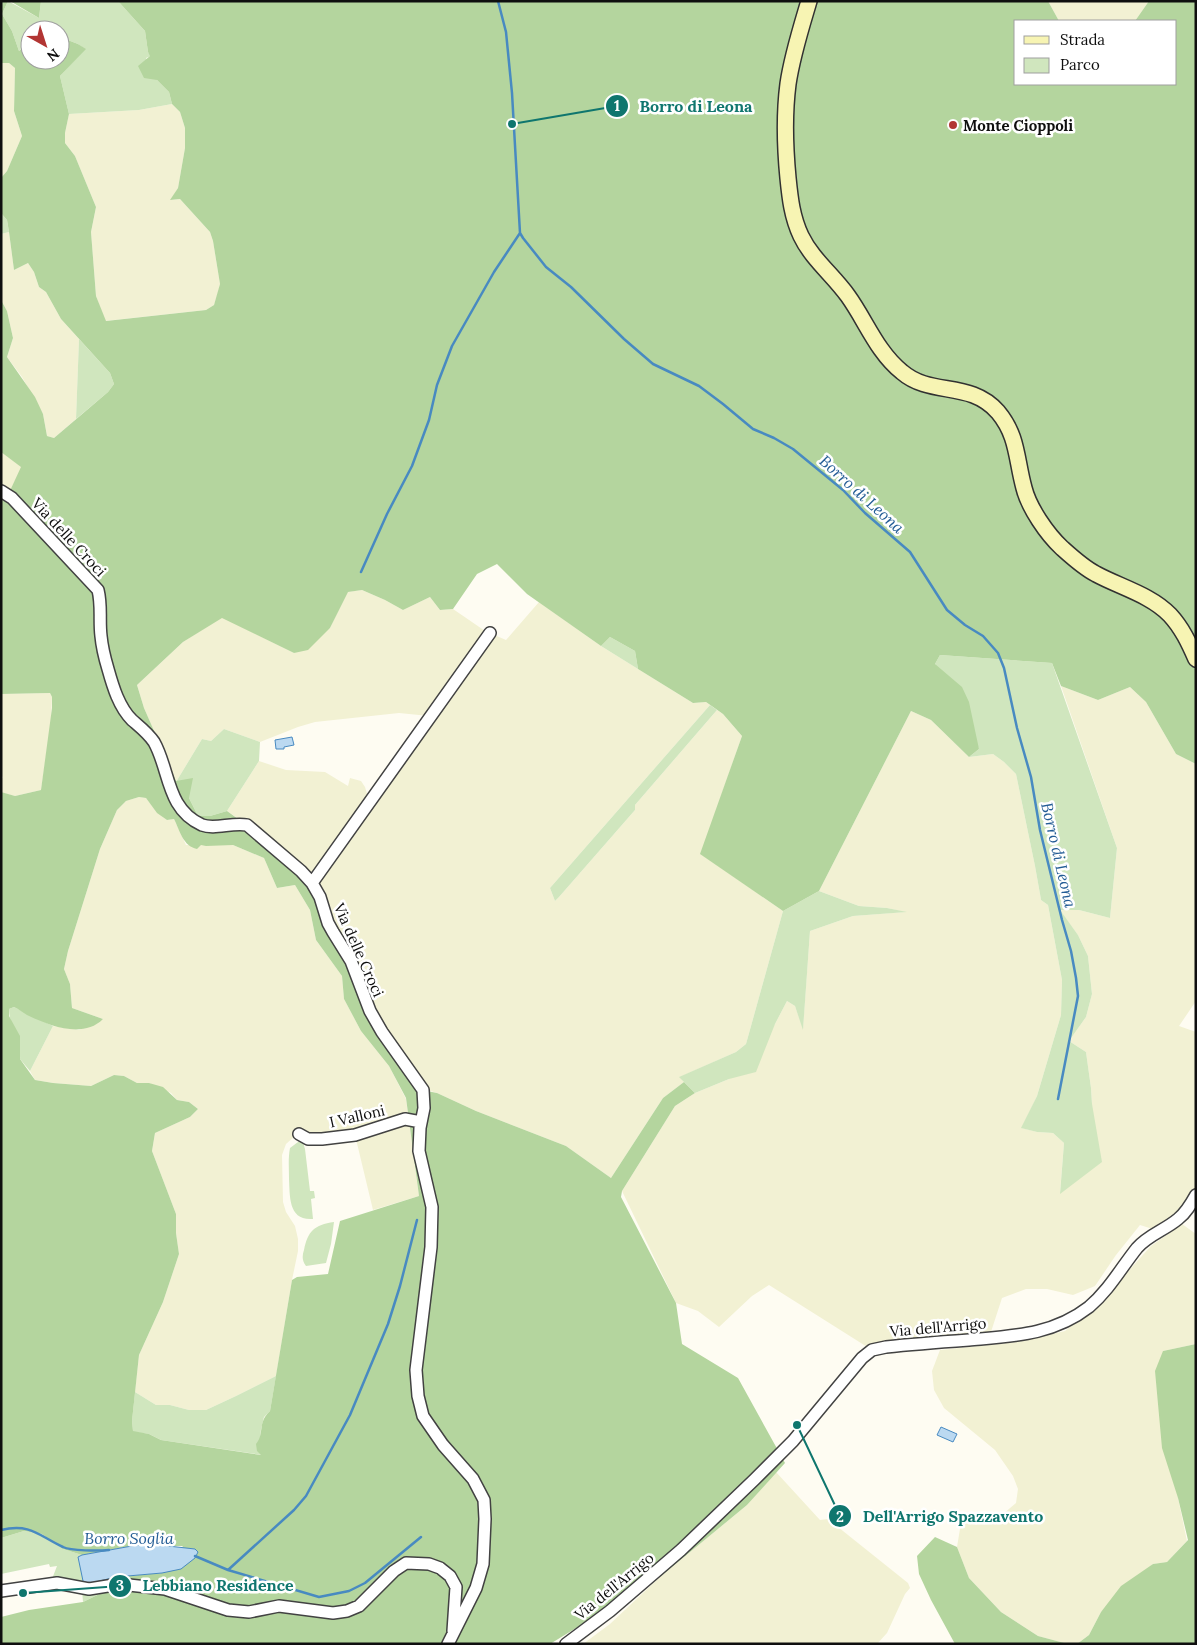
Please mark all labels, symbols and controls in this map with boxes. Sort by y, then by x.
north arrow [20,20,70,70]
legend [1014,20,1177,85]
text: Strada [1060,30,1105,49]
text: N [43,45,63,66]
text: Parco [1060,55,1100,74]
callout: Borro di Leona [605,91,763,122]
text: 1 [614,96,620,115]
text: Borro di Leona [639,96,753,116]
place label: Monte Cioppoli [963,116,1073,135]
marker: Monte Cioppoli [947,119,959,131]
water label: Borro di Leona [815,451,909,537]
street label: Via delle Croci [27,493,110,580]
water label: Borro di Leona [1037,800,1081,910]
street label: Via delle Croci [329,899,388,1000]
street label: I Valloni [327,1100,387,1132]
street label: Via dell'Arrigo [888,1313,987,1341]
callout: Dell'Arrigo Spazzavento [828,1501,1053,1532]
text: Dell'Arrigo Spazzavento [863,1506,1043,1526]
text: 2 [836,1507,844,1526]
water label: Borro Soglia [84,1528,174,1548]
street label: Via dell'Arrigo [570,1548,658,1624]
callout: Lebbiano Residence [108,1570,304,1601]
text: Lebbiano Residence [142,1575,294,1595]
text: 3 [116,1576,124,1595]

